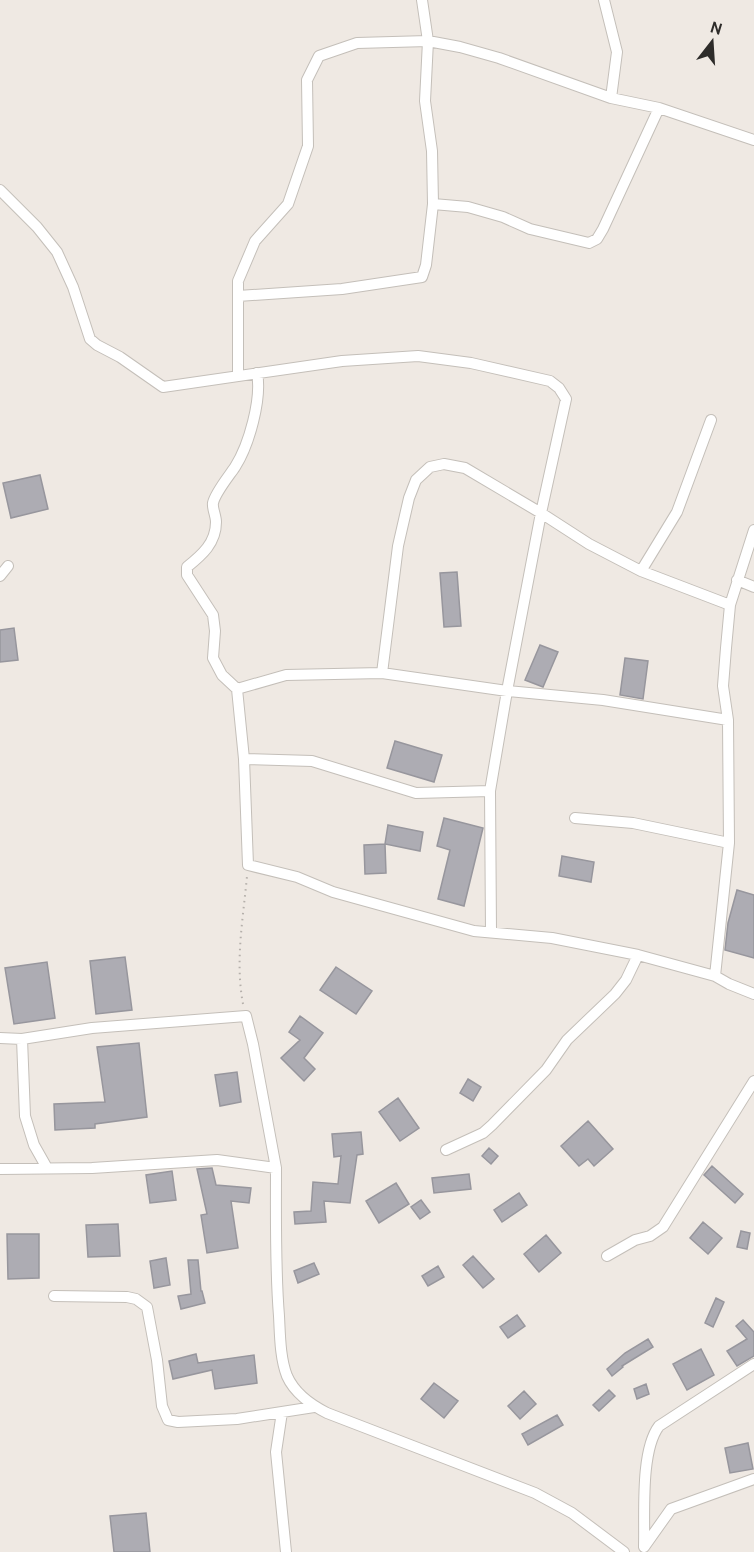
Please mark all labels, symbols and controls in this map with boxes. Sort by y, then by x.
north arrow [682,12,742,72]
text: N [708,17,724,39]

